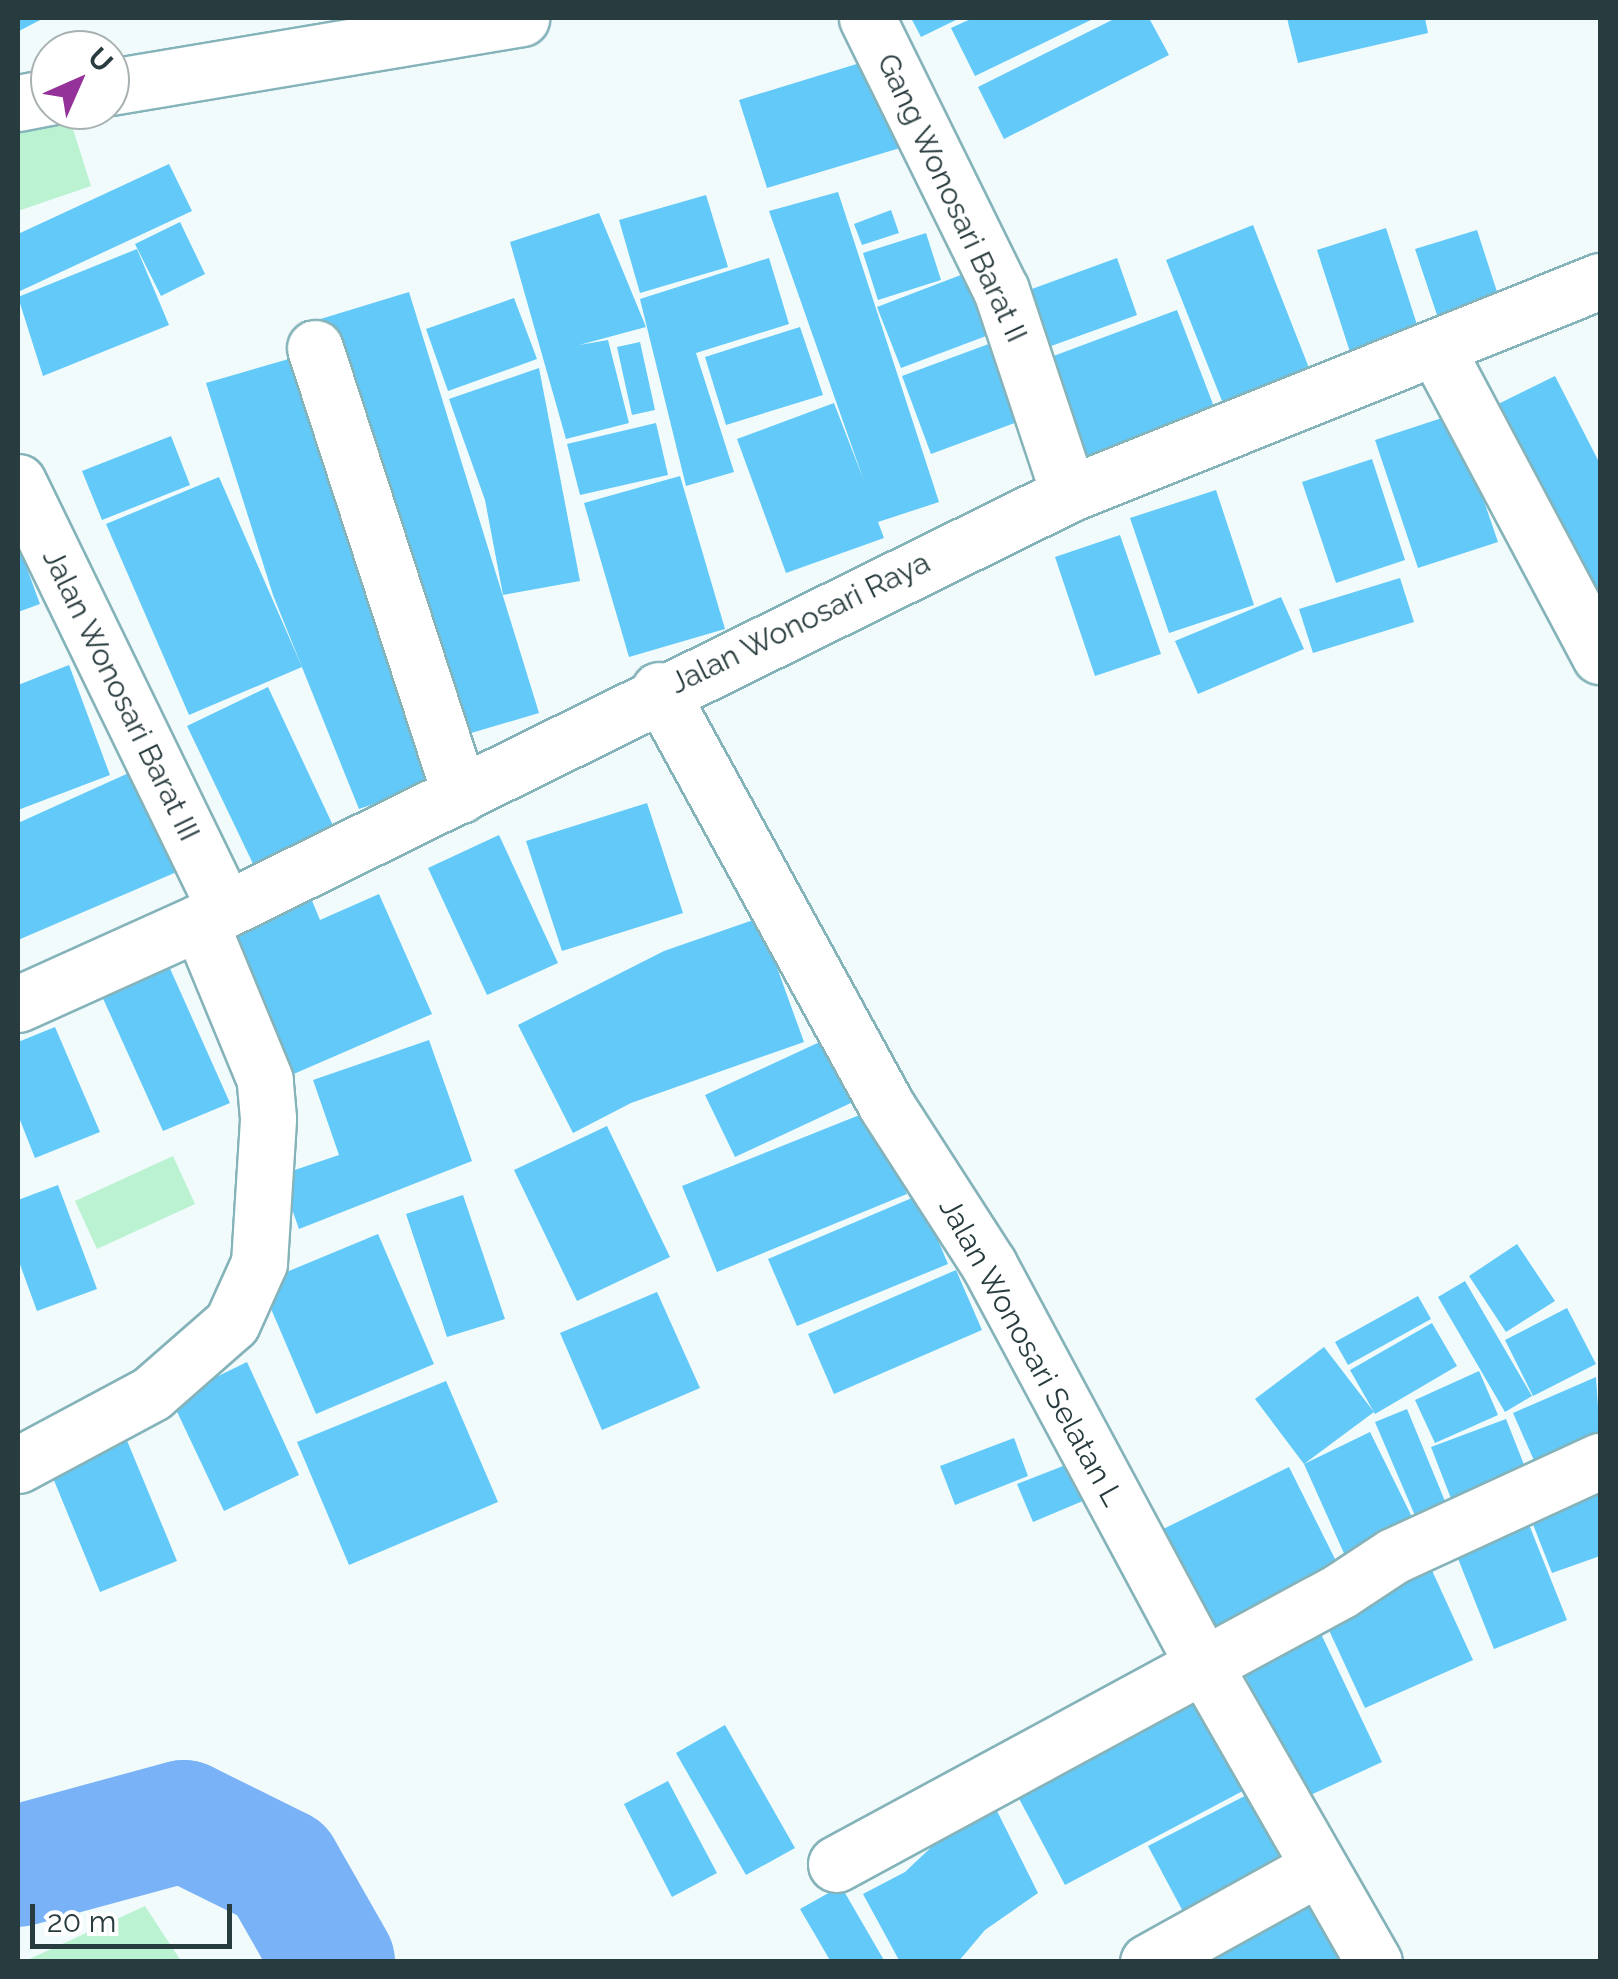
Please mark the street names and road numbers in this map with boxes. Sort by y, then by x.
street label: Gang Wonosari Barat II [869,48,1035,348]
street label: Jalan Wonosari Barat III [34,543,208,847]
street label: Jalan Wonosari Raya [664,544,936,702]
street label: Jalan Wonosari Selatan L [931,1191,1131,1513]

